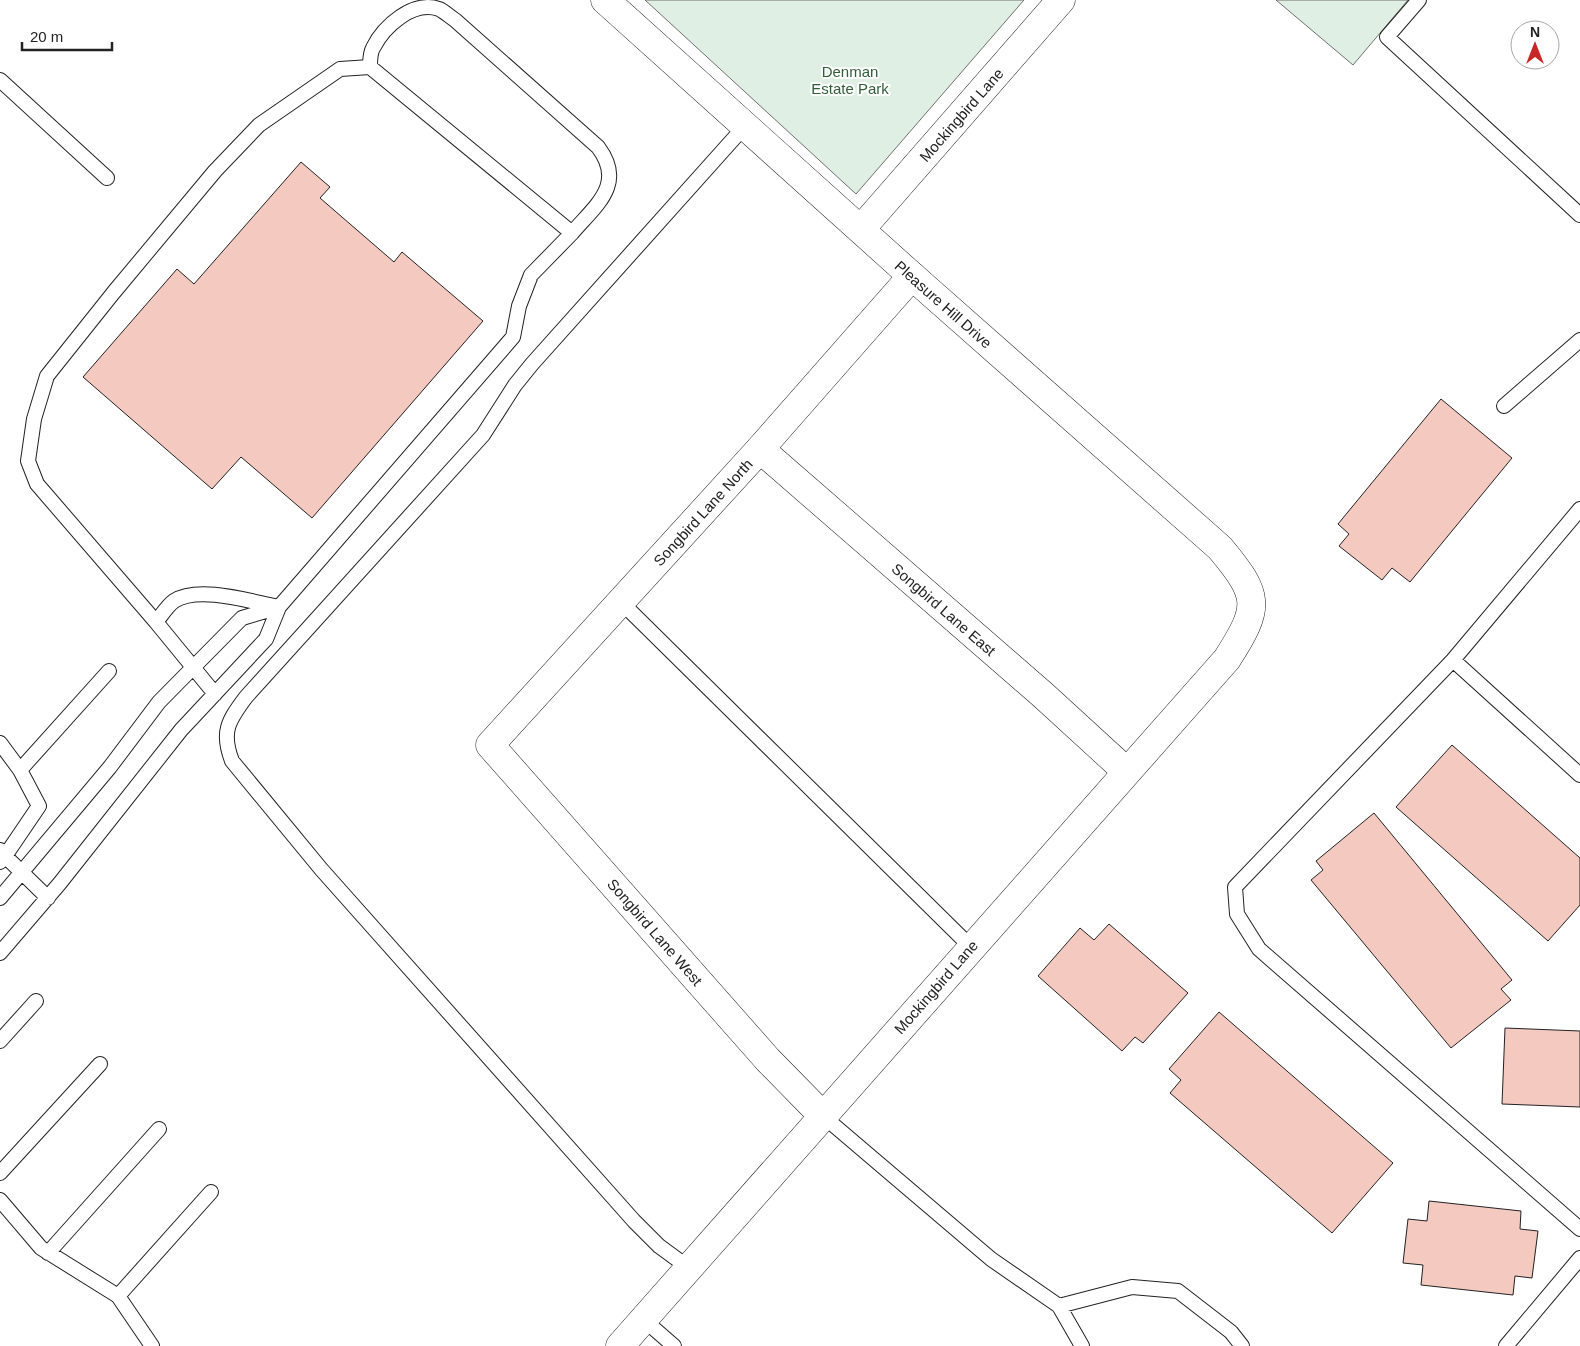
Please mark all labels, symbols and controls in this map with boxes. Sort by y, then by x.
scale bar [22,20,112,52]
north arrow [1510,20,1560,70]
text: N [1530,24,1540,40]
text: 20 m [30,28,63,45]
park label: Denman Estate Park [811,63,889,97]
street label: Mockingbird Lane [916,64,1006,165]
street label: Pleasure Hill Drive [892,257,996,351]
street label: Songbird Lane North [650,455,755,569]
street label: Songbird Lane East [889,559,1000,659]
street label: Songbird Lane West [604,875,706,989]
street label: Mockingbird Lane [891,937,981,1037]

